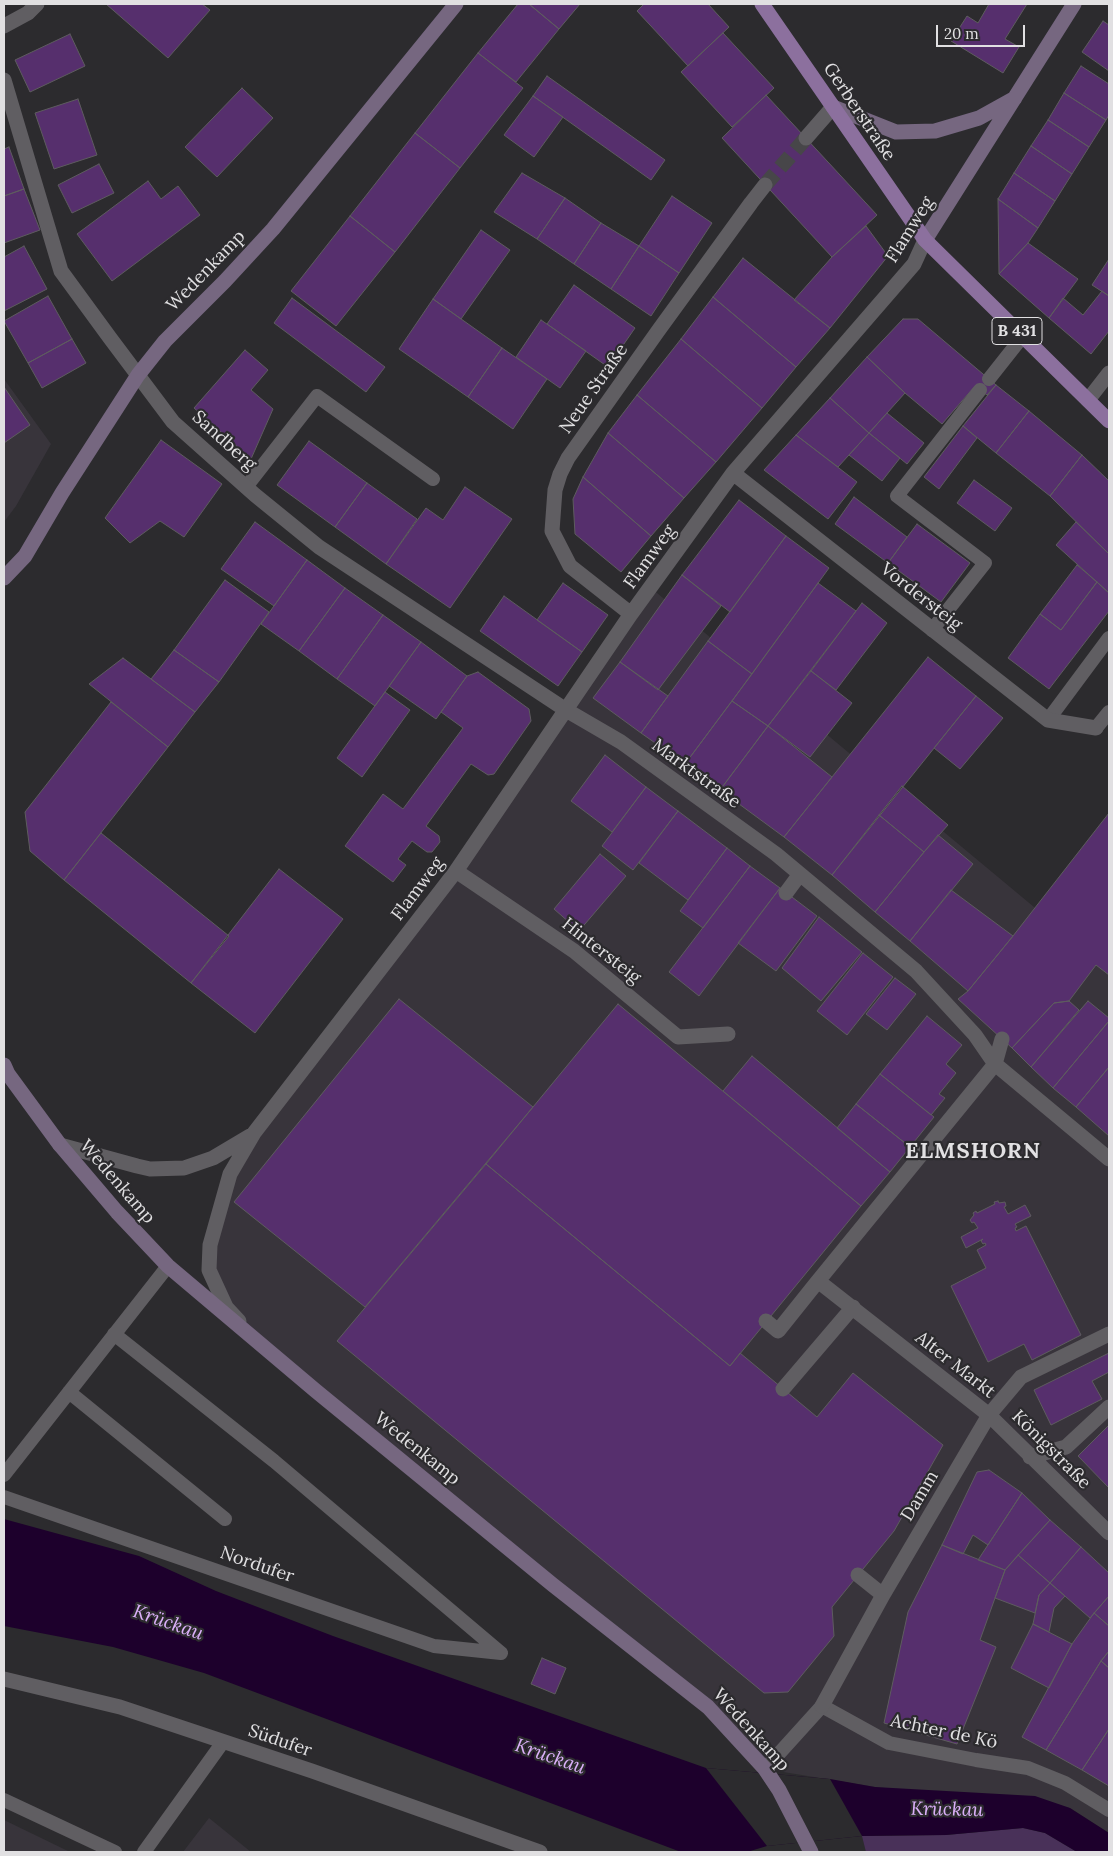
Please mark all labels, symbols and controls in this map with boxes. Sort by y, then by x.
scale bar [938,15,1027,47]
text: 20 m [944,24,979,43]
street label: Gerberstraße [818,59,900,165]
street label: Flamweg [881,193,939,267]
street label: Wedenkamp [162,226,250,316]
road number: B 431 [992,318,1042,344]
street label: Neue Straße [555,340,633,438]
street label: Sandberg [187,407,261,475]
street label: Flamweg [620,521,680,593]
street label: Vordersteig [876,558,966,636]
street label: Marktstraße [647,735,745,813]
street label: Flamweg [387,853,449,925]
street label: Hintersteig [557,913,645,989]
street label: Wedenkamp [75,1136,159,1228]
district label: ELMSHORN [904,1139,1042,1165]
street label: Alter Markt [911,1327,999,1403]
street label: Königstraße [1007,1406,1095,1494]
street label: Wedenkamp [370,1408,464,1490]
street label: Damm [897,1467,943,1525]
street label: Nordufer [217,1542,297,1588]
water label: Krückau [130,1600,206,1646]
street label: Wedenkamp [708,1684,794,1776]
street label: Achter de Kö [889,1710,999,1754]
street label: Südufer [245,1720,315,1762]
water label: Krückau [512,1734,588,1780]
water label: Krückau [910,1798,984,1822]

